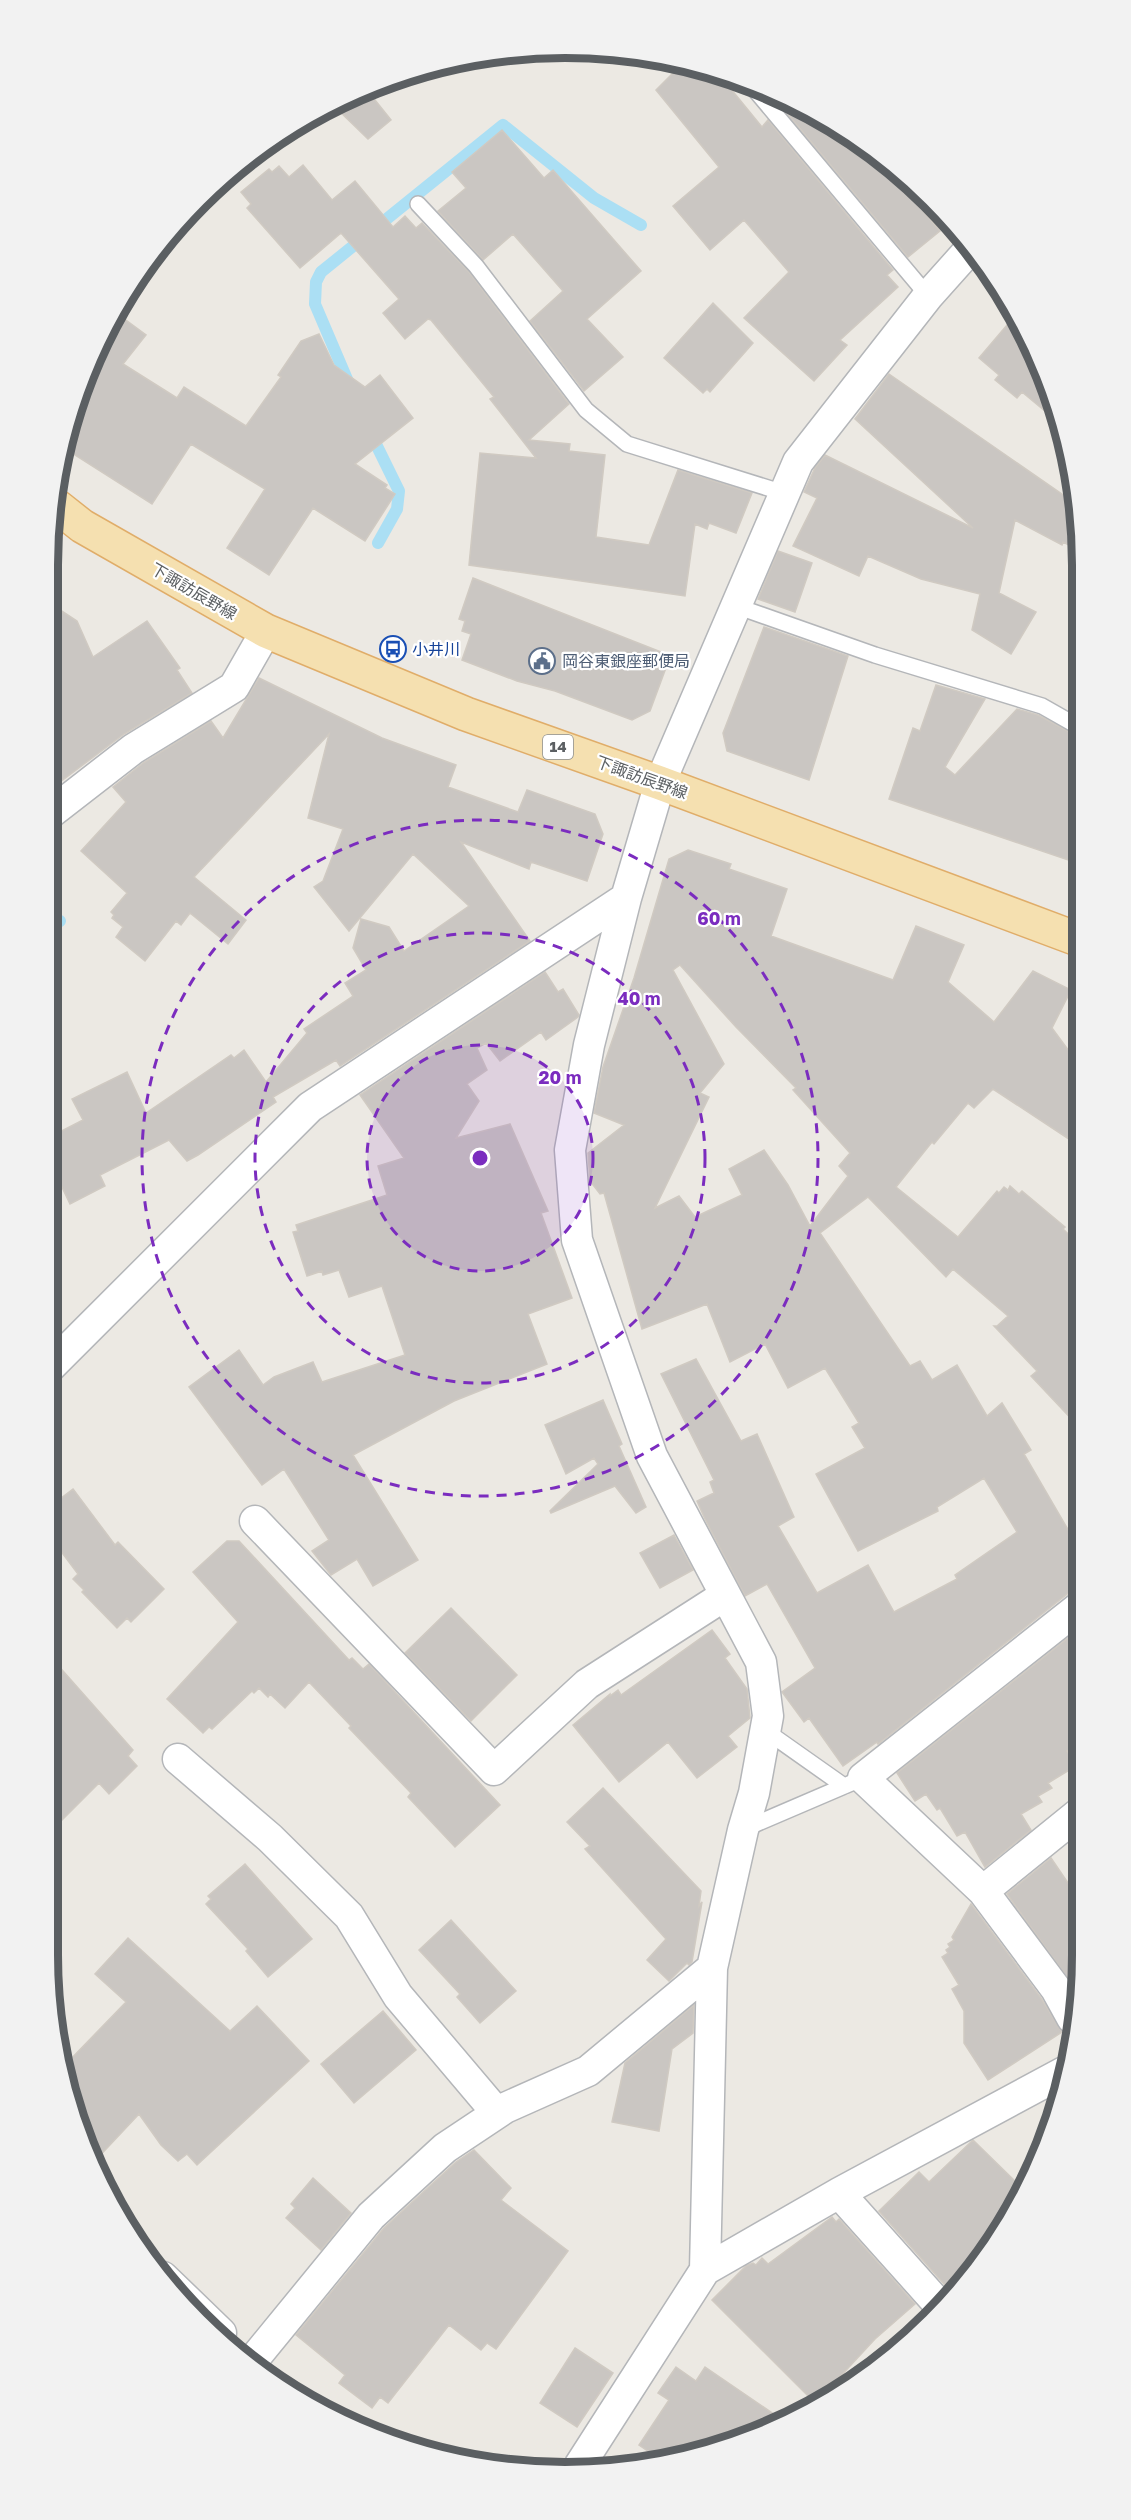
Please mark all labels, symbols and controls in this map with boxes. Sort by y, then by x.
street label: 下諏訪辰野線 [147,558,241,624]
bus stop icon: 小井川 [378,634,408,664]
place label: 小井川 [412,639,460,659]
public building icon: 岡谷東銀座郵便局 [527,646,557,676]
place label: 岡谷東銀座郵便局 [562,651,690,671]
road number: 14 [543,735,573,759]
street label: 下諏訪辰野線 [593,751,691,803]
text: 60 m [697,907,741,929]
text: 40 m [617,987,661,1009]
text: 20 m [539,1066,581,1088]
centre of rings [470,1148,490,1168]

